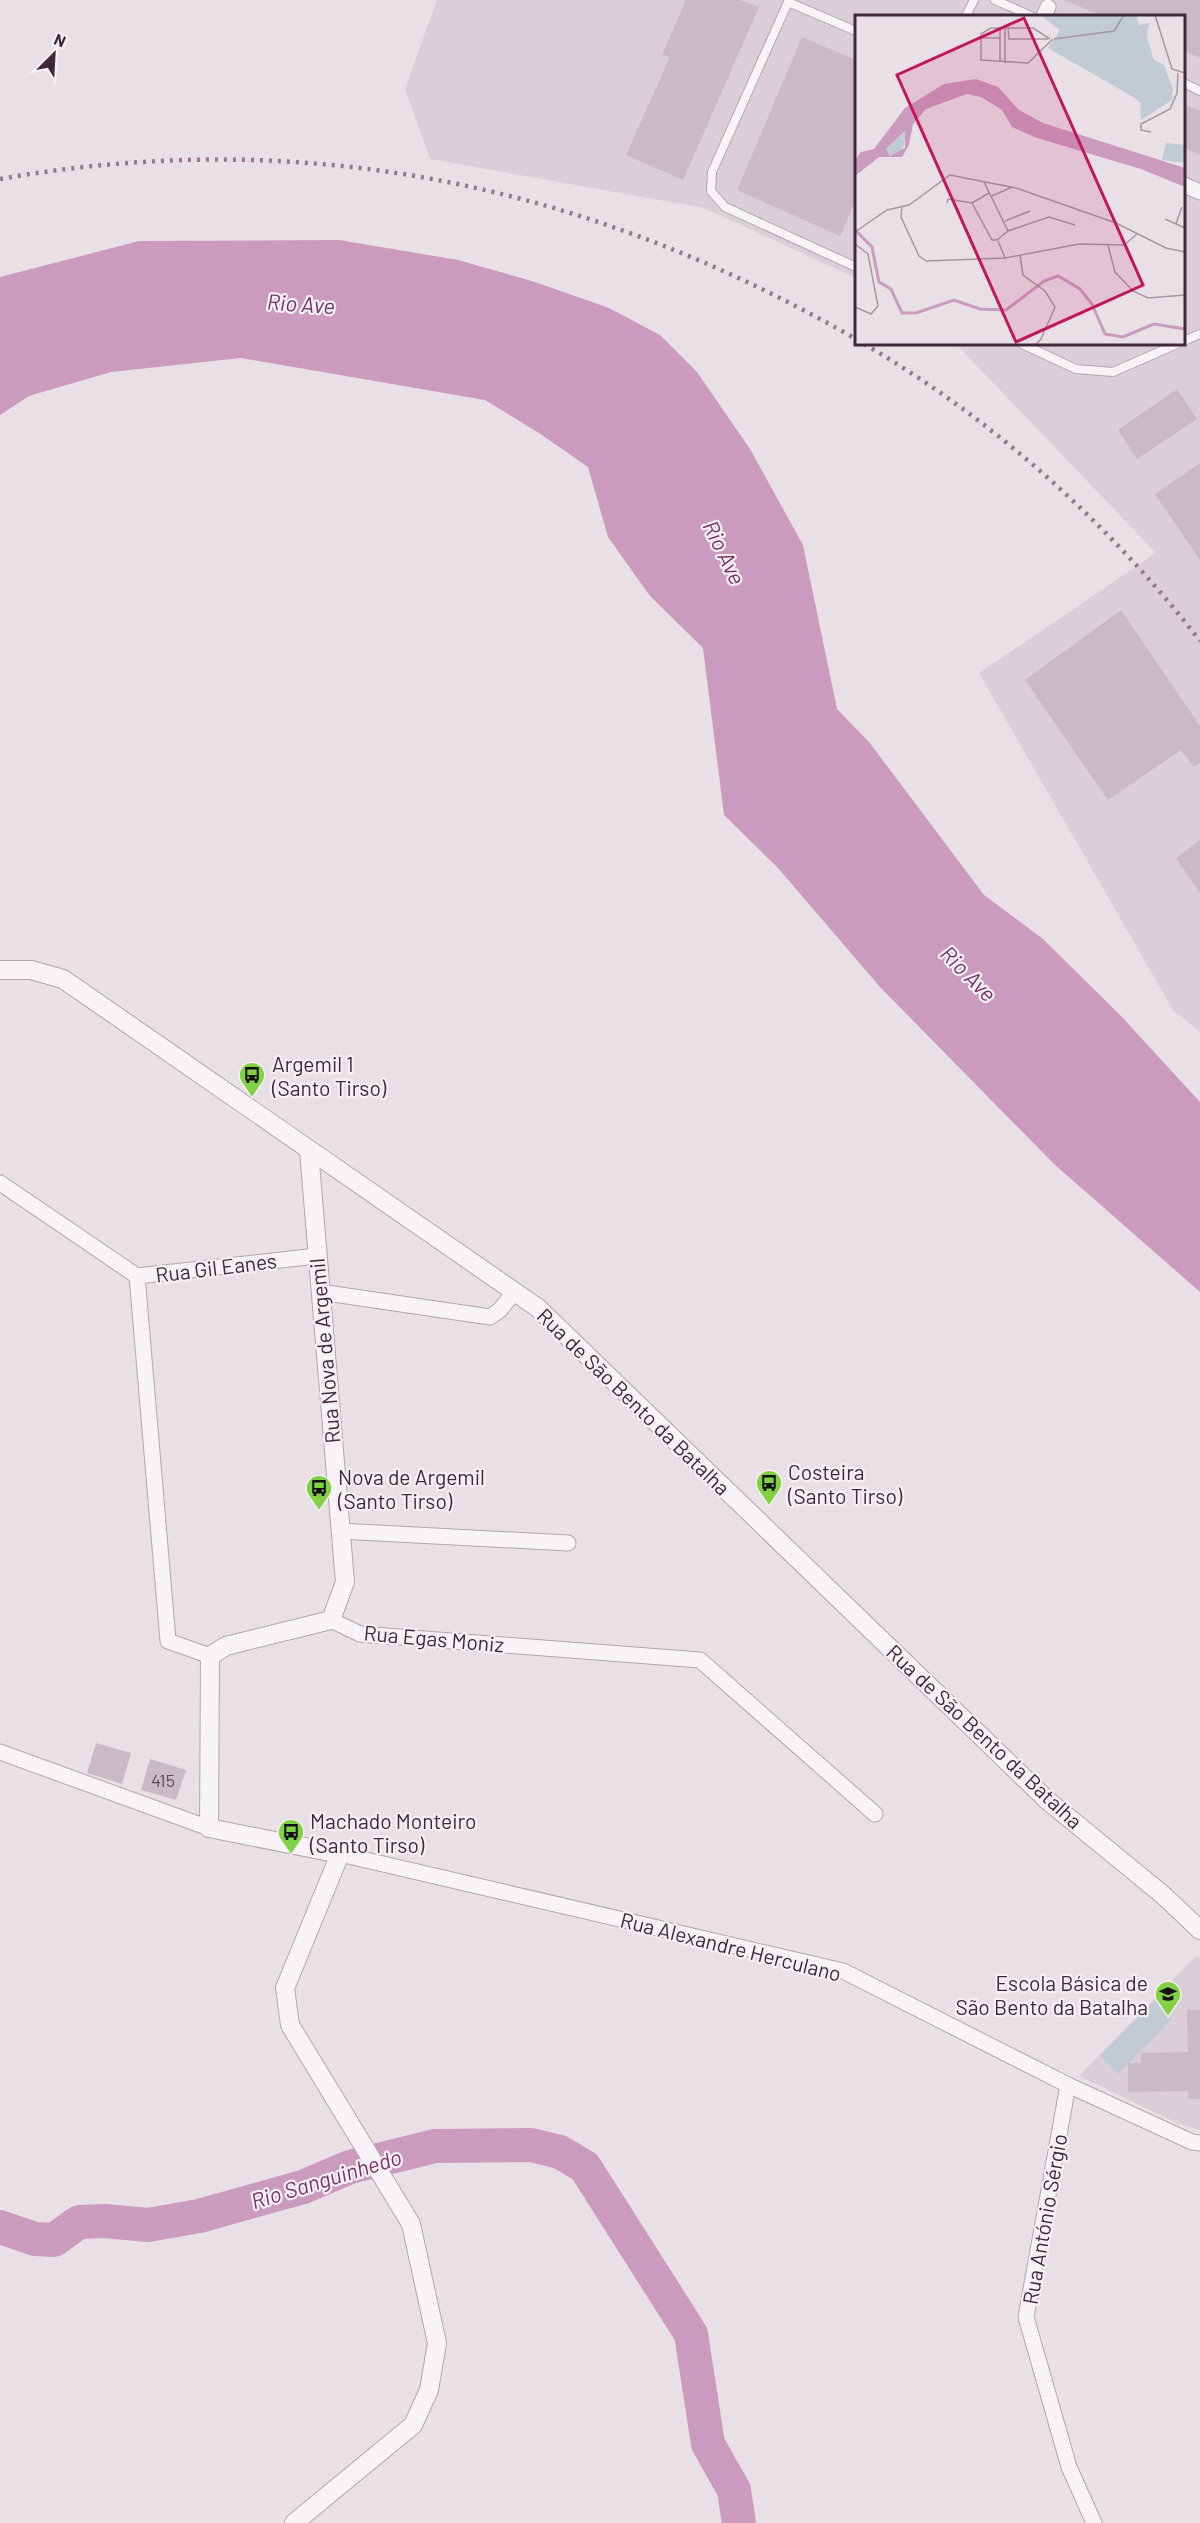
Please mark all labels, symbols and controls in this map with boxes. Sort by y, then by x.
inset map [855,15,1185,345]
north arrow [24,24,84,84]
text: N [52,29,69,51]
water label: Rio Ave [266,288,336,318]
water label: Rio Ave [698,516,752,588]
water label: Rio Ave [936,940,1002,1006]
place label: Argemil 1 (Santo Tirso) [271,1051,387,1100]
bus stop icon: Argemil 1 (Santo Tirso) [237,1060,267,1098]
street label: Rua Gil Eanes [154,1247,278,1287]
street label: Rua Nova de Argemil [303,1257,345,1445]
street label: Rua de São Bento da Batalha [532,1302,736,1500]
place label: Costeira (Santo Tirso) [787,1459,903,1508]
place label: Nova de Argemil (Santo Tirso) [337,1464,485,1513]
bus stop icon: Costeira (Santo Tirso) [754,1468,784,1506]
bus stop icon: Nova de Argemil (Santo Tirso) [304,1473,334,1511]
street label: Rua Egas Moniz [363,1619,505,1657]
street label: Rua de São Bento da Batalha [882,1639,1088,1833]
house number: 415 [151,1769,175,1791]
place label: Machado Monteiro (Santo Tirso) [309,1808,476,1857]
bus stop icon: Machado Monteiro (Santo Tirso) [276,1817,306,1855]
street label: Rua Alexandre Herculano [618,1906,844,1986]
place label: Escola Básica de São Bento da Batalha [956,1970,1148,2019]
school or university icon: Escola Básica de São Bento da Batalha [1153,1979,1183,2017]
street label: Rua António Sérgio [1017,2132,1071,2306]
water label: Rio Sanguinhedo [248,2143,404,2213]

